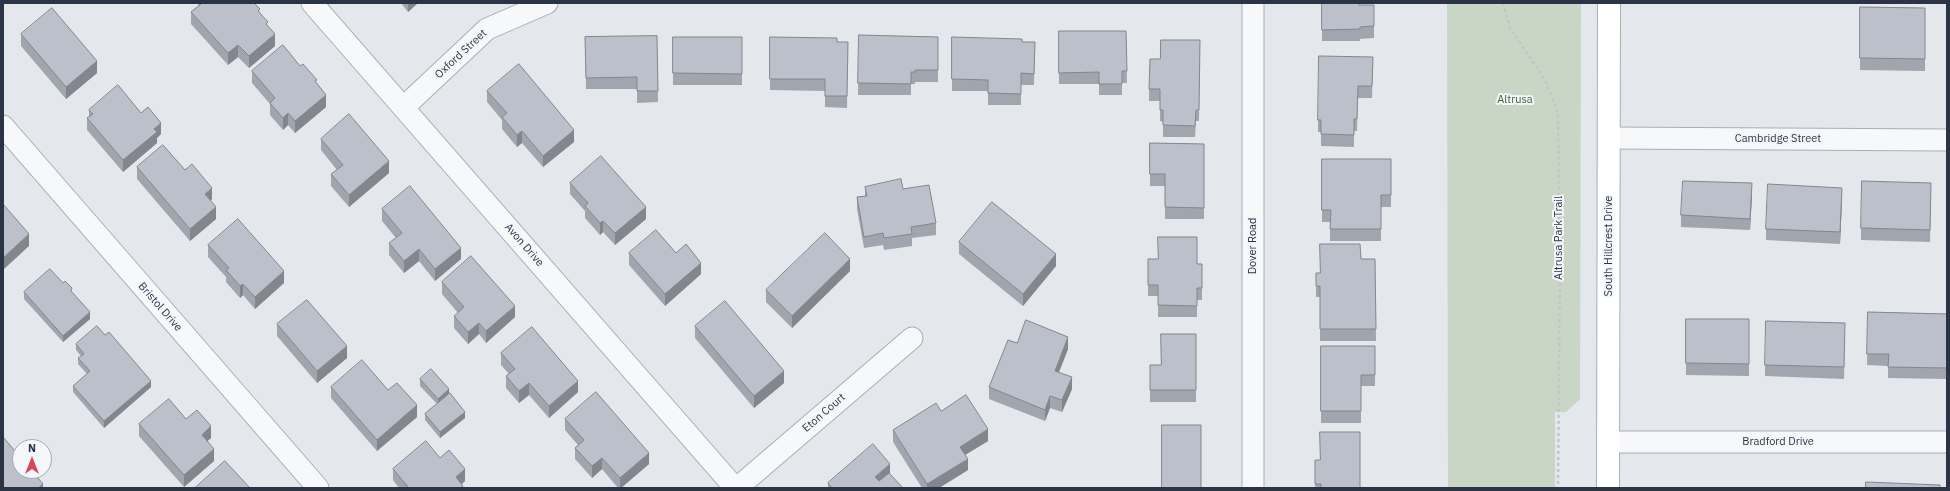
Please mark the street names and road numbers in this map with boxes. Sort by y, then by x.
street label: Oxford Street [432,27,490,81]
street label: Cambridge Street [1735,132,1821,146]
street label: Altrusa Park Trail [1552,196,1566,280]
street label: South Hillcrest Drive [1602,196,1616,296]
street label: Dover Road [1246,218,1260,274]
street label: Avon Drive [502,221,546,269]
street label: Bristol Drive [135,280,185,334]
street label: Eton Court [800,391,848,435]
street label: Bradford Drive [1742,435,1814,449]

